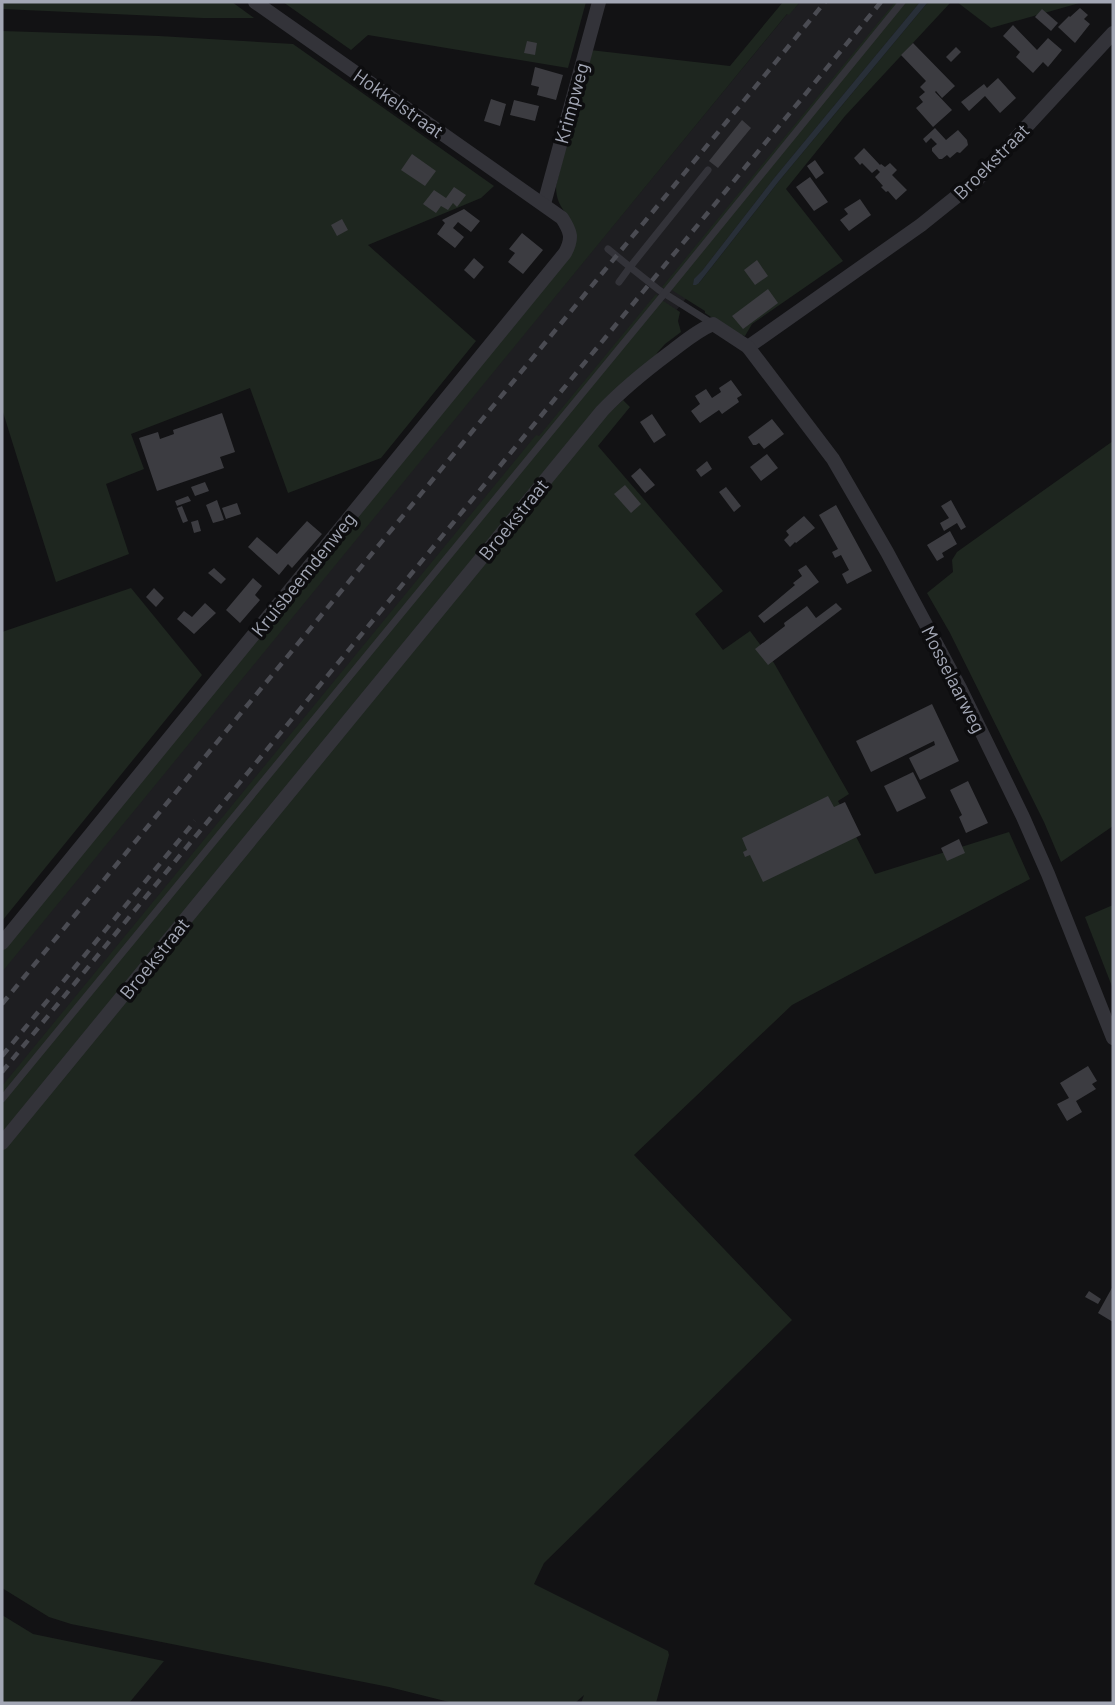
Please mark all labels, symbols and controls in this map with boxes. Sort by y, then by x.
street label: Krimpweg [549,60,593,146]
street label: Hokkelstraat [349,63,449,143]
street label: Broekstraat [948,118,1034,204]
street label: Broekstraat [473,474,553,564]
street label: Kruisbeemdenweg [246,507,360,641]
street label: Mosselaarweg [917,622,991,736]
street label: Broekstraat [114,913,194,1003]

